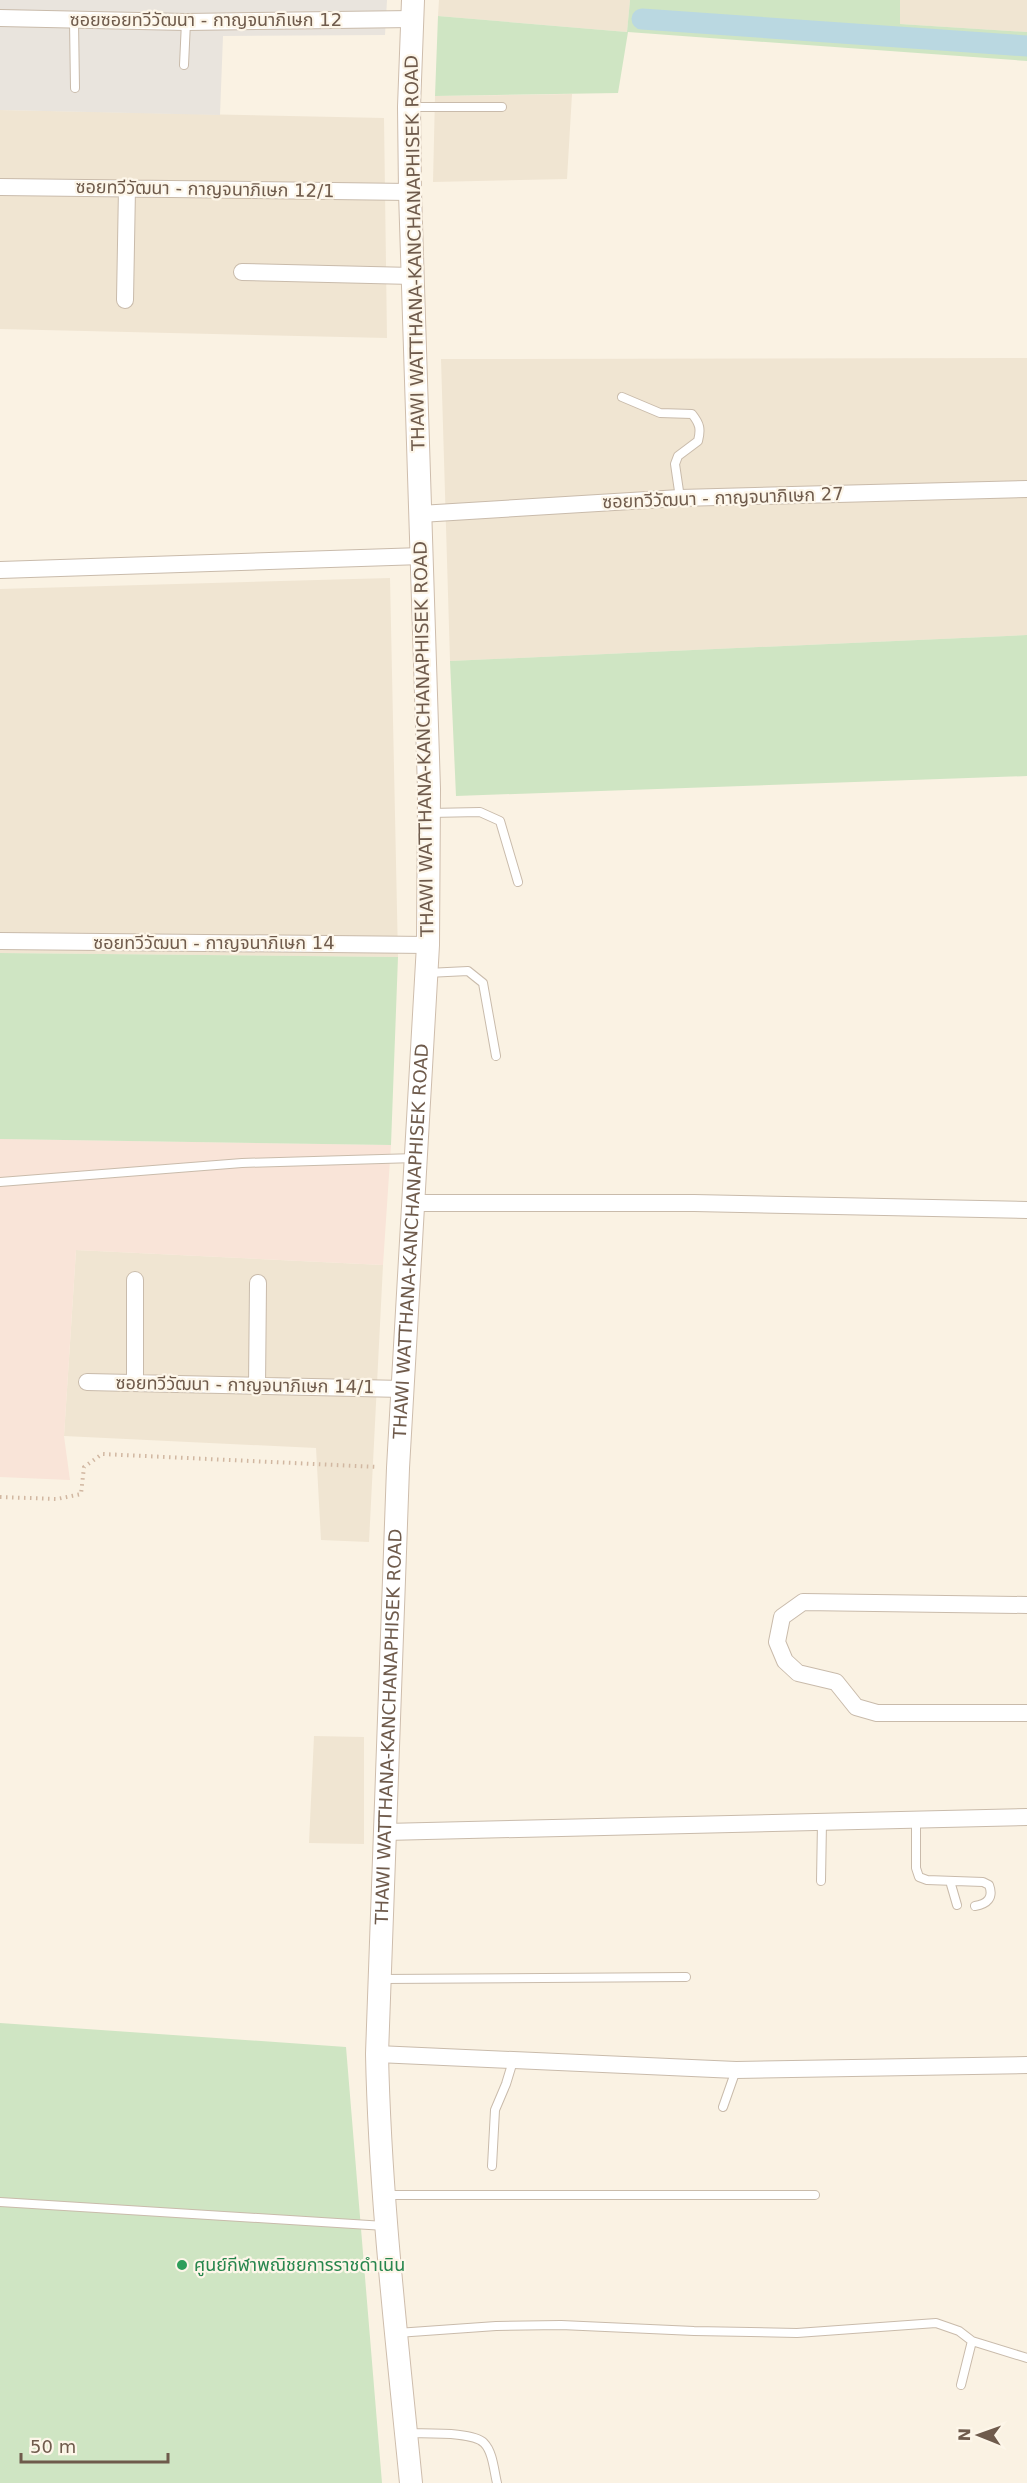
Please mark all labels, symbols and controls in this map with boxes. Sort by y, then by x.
street label: ซอยซอยทวีวัฒนา - กาญจนาภิเษก 12 [70,9,342,30]
street label: THAWI WATTHANA-KANCHANAPHISEK ROAD [401,55,428,452]
street label: ซอยทวีวัฒนา - กาญจนาภิเษก 12/1 [75,176,335,201]
street label: ซอยทวีวัฒนา - กาญจนาภิเษก 27 [602,483,844,512]
street label: THAWI WATTHANA-KANCHANAPHISEK ROAD [410,541,437,938]
street label: ซอยทวีวัฒนา - กาญจนาภิเษก 14 [93,932,335,953]
street label: THAWI WATTHANA-KANCHANAPHISEK ROAD [389,1043,432,1441]
street label: ซอยทวีวัฒนา - กาญจนาภิเษก 14/1 [115,1372,375,1397]
street label: THAWI WATTHANA-KANCHANAPHISEK ROAD [371,1528,406,1926]
place label: ศูนย์กีฬาพณิชยการราชดำเนิน [194,2254,405,2277]
marker: ศูนย์กีฬาพณิชยการราชดำเนิน [175,2258,189,2272]
north arrow [949,2405,1009,2465]
scale bar [21,2426,168,2464]
text: N [955,2428,974,2442]
text: 50 m [30,2436,76,2457]

